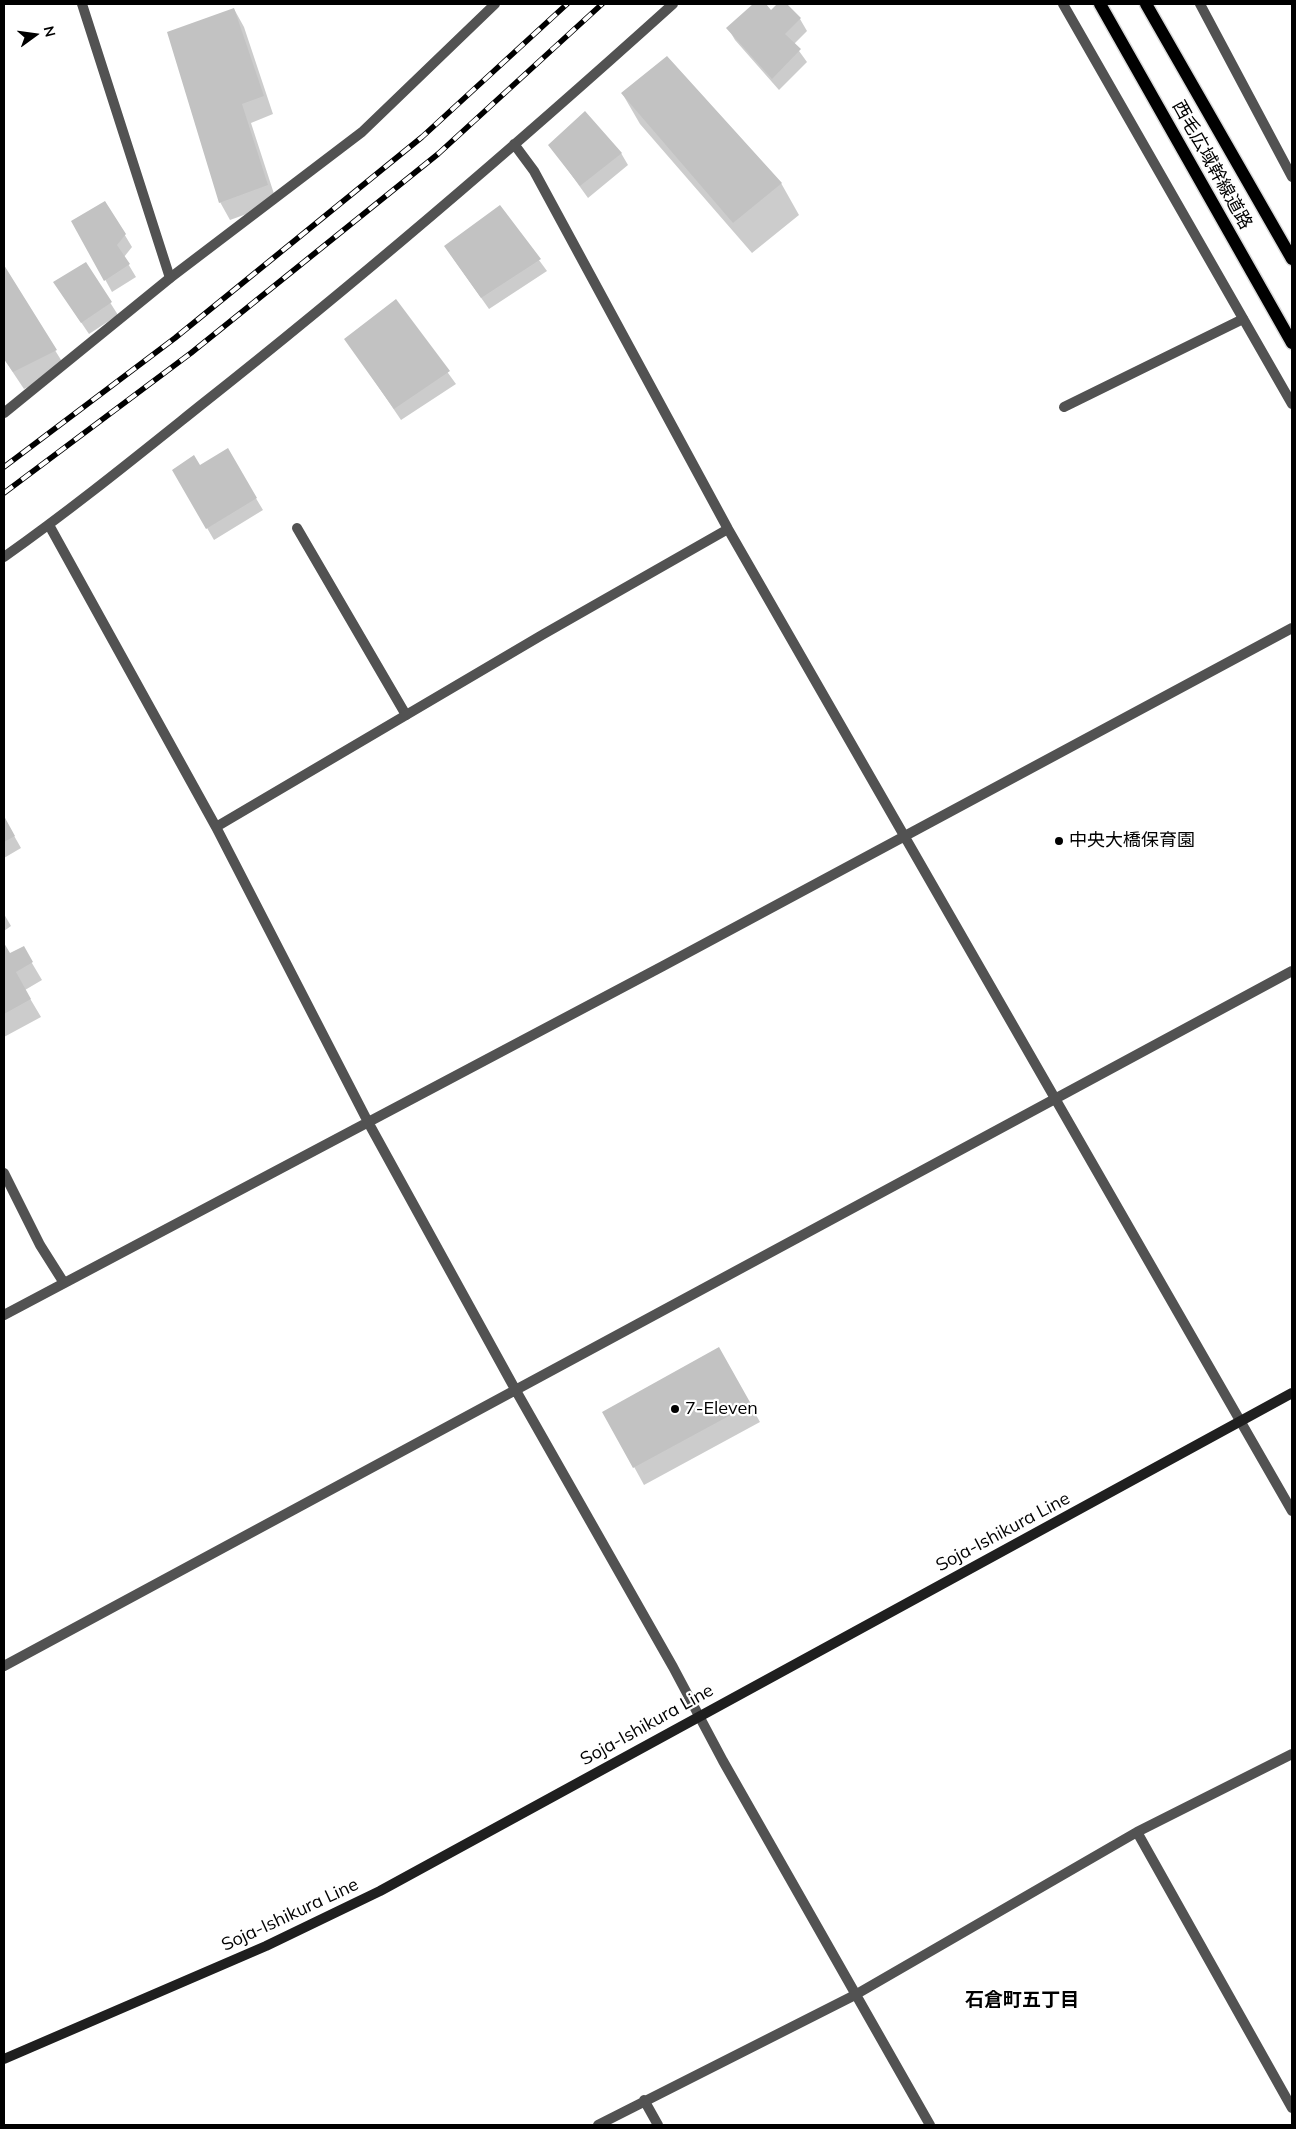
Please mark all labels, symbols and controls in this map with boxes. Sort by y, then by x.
north arrow [10,10,60,60]
text: N [40,24,60,39]
street label: 西毛広域幹線道路 [1168,97,1256,233]
place label: 中央大橋保育園 [1069,830,1195,852]
marker: 中央大橋保育園 [1053,835,1065,847]
place label: 7-Eleven [685,1398,758,1420]
marker: 7-Eleven [669,1403,681,1415]
street label: Soja-Ishikura Line [932,1488,1074,1576]
street label: Soja-Ishikura Line [577,1680,717,1770]
street label: Soja-Ishikura Line [218,1874,362,1956]
district label: 石倉町五丁目 [965,1989,1079,2011]

